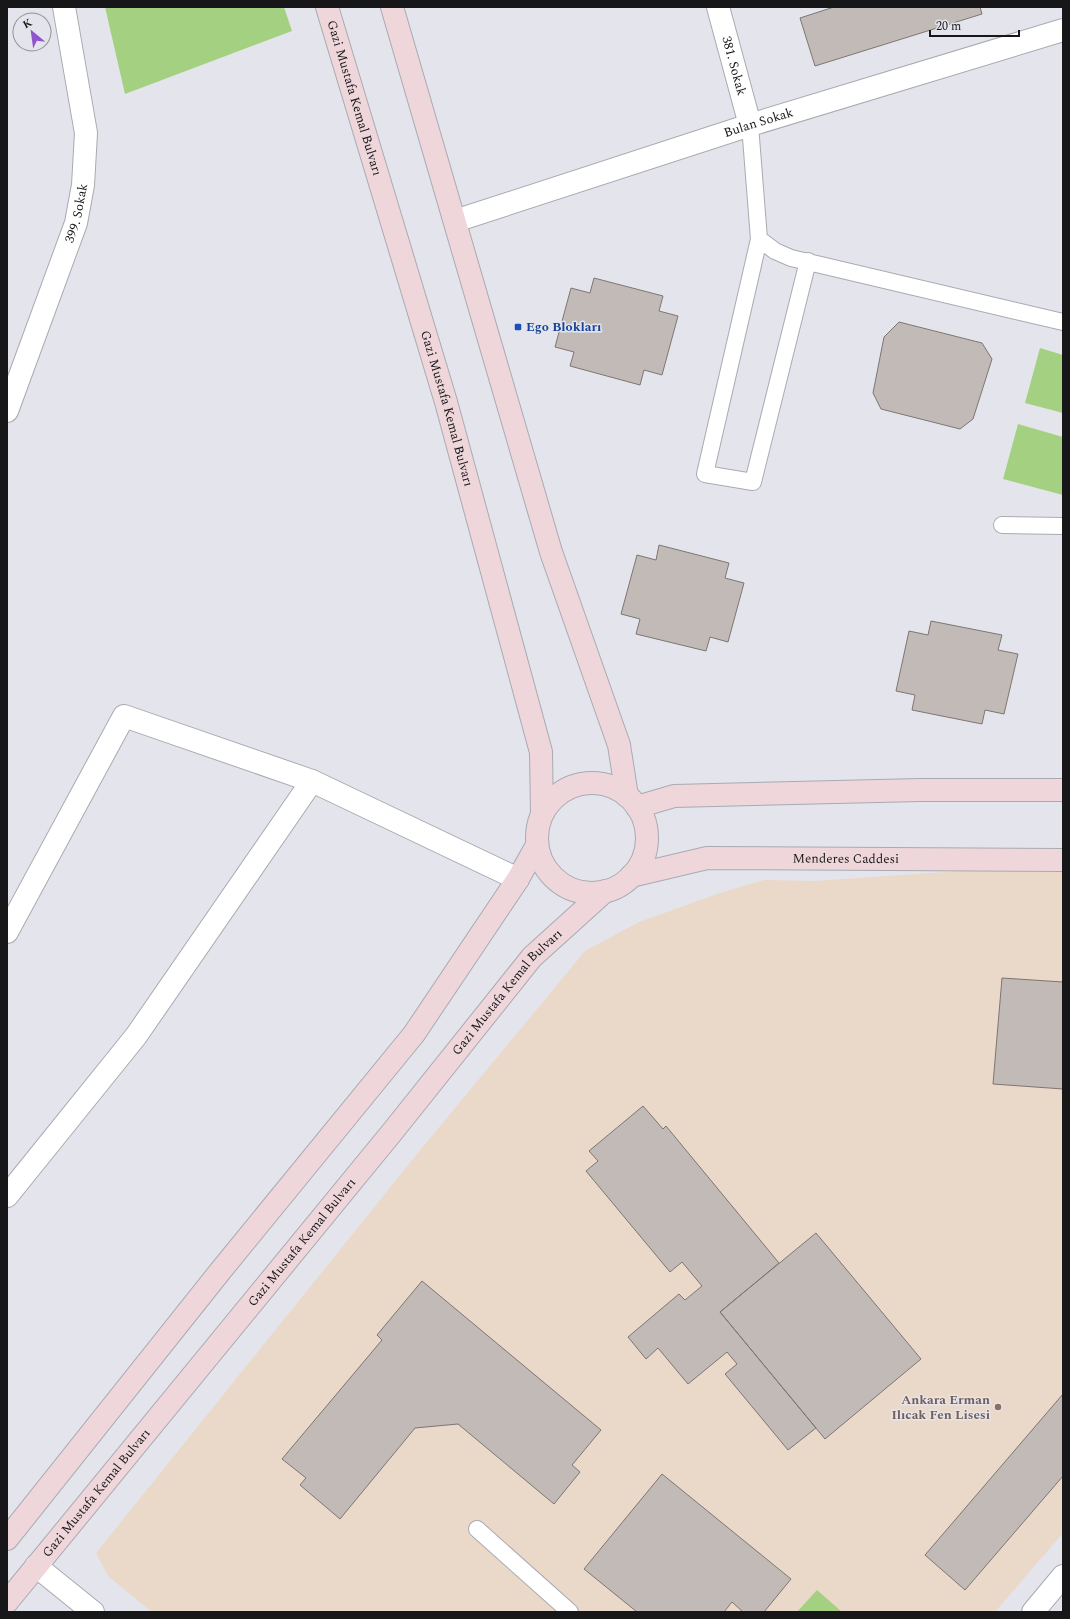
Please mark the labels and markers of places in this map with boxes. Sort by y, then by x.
place label: Ego Blokları [526,317,601,337]
marker: Ego Blokları [513,322,523,332]
place label: Ankara Erman Ilıcak Fen Lisesi [891,1390,990,1425]
marker: Ankara Erman Ilıcak Fen Lisesi [993,1402,1003,1412]

